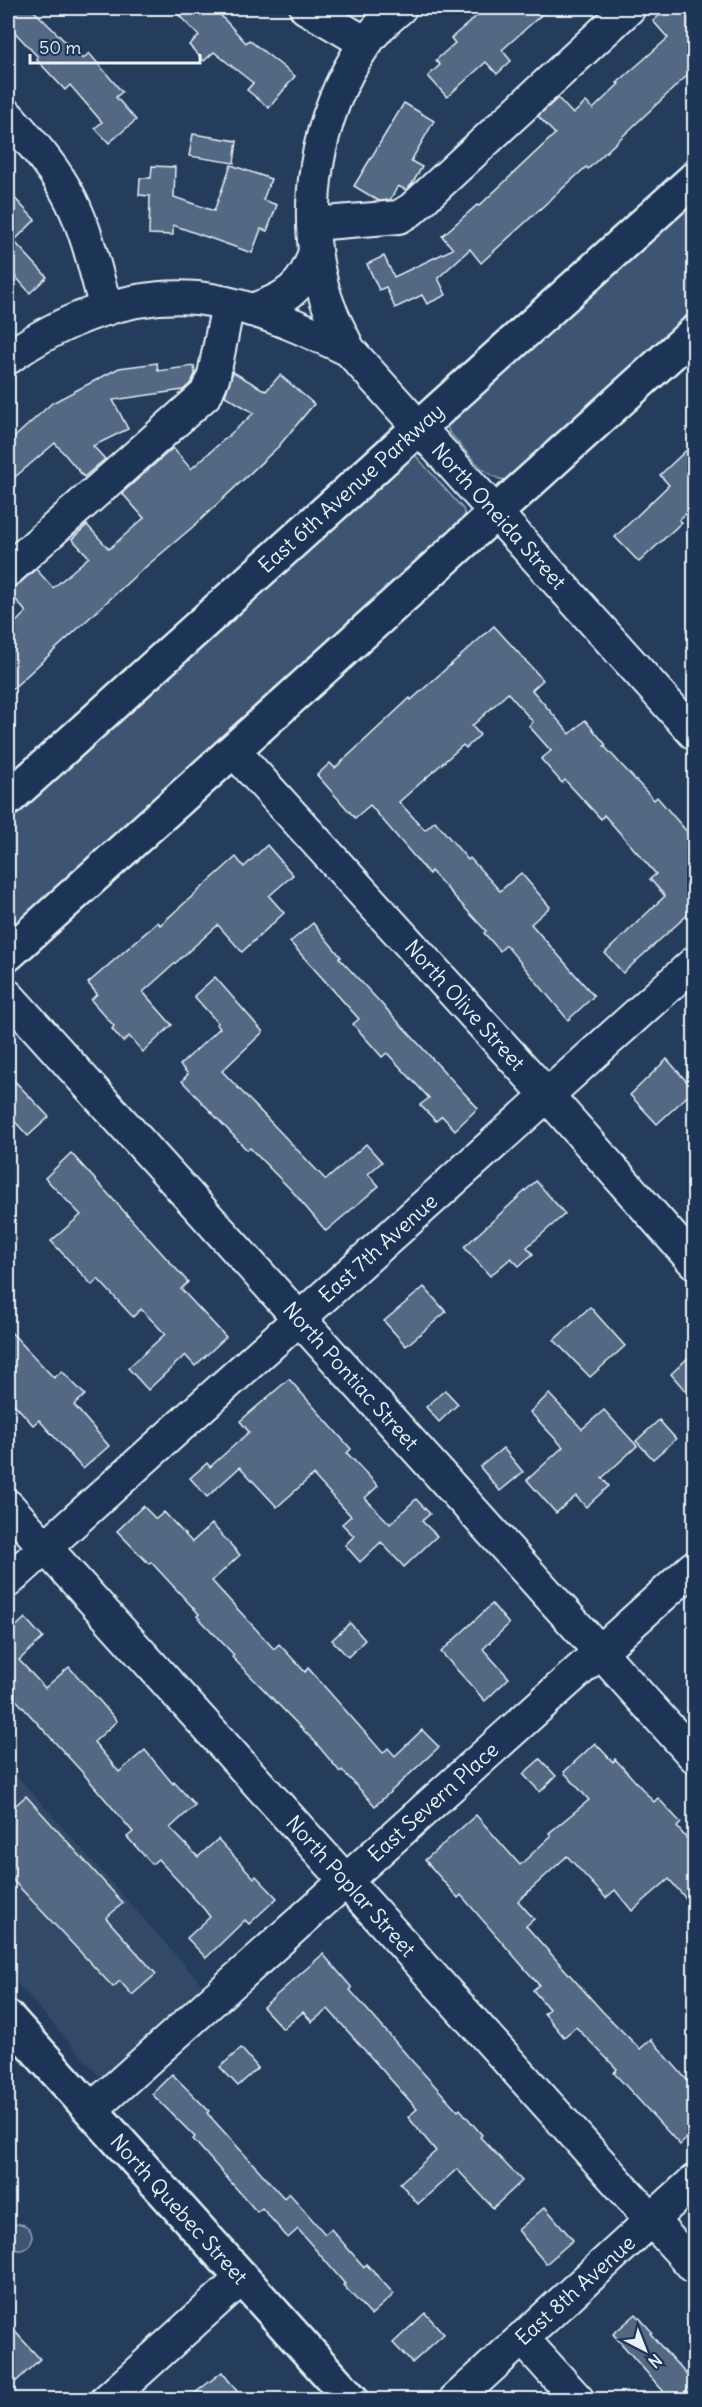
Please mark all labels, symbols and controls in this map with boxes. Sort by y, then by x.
scale bar [30,27,200,65]
text: 50 m [39,36,81,59]
street label: East 6th Avenue Parkway [252,397,450,579]
street label: North Oneida Street [426,437,572,595]
street label: North Olive Street [399,934,531,1076]
street label: East 7th Avenue [313,1188,443,1308]
street label: North Pontiac Street [277,1296,425,1456]
street label: East Severn Place [362,1736,504,1868]
street label: North Poplar Street [280,1810,422,1962]
street label: North Quebec Street [104,2128,254,2290]
street label: East 8th Avenue [509,2229,641,2351]
north arrow [615,2320,675,2380]
text: N [644,2350,666,2372]

